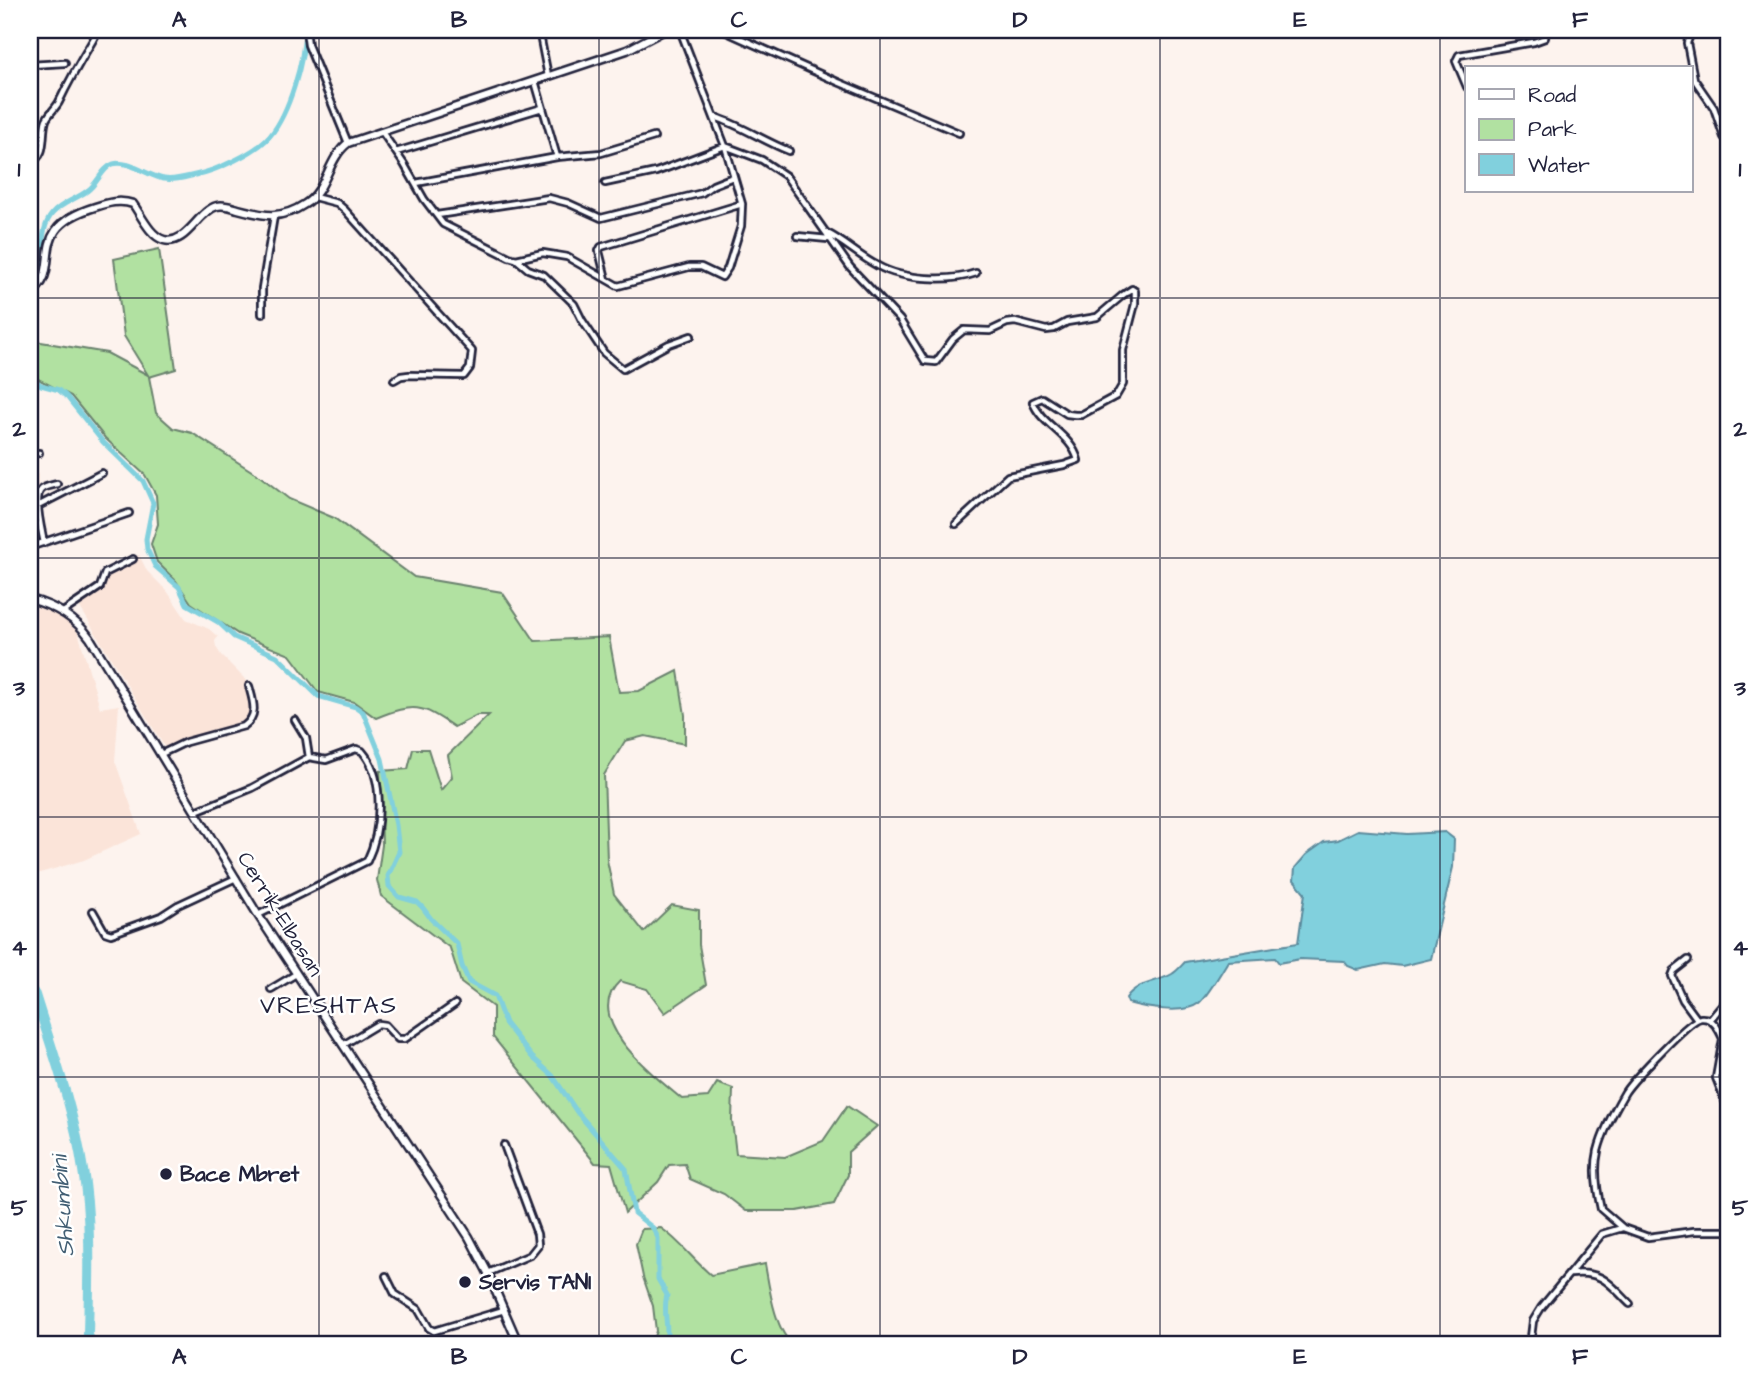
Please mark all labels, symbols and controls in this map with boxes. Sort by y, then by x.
text: A [172,4,187,36]
text: B [451,4,468,36]
text: C [731,4,748,36]
text: D [1013,4,1028,36]
text: E [1293,4,1307,36]
text: F [1572,4,1589,36]
legend [1465,66,1692,192]
text: Road [1528,81,1576,110]
text: Park [1528,115,1577,144]
text: Water [1528,151,1590,180]
text: 1 [18,153,21,185]
text: 1 [1739,153,1742,185]
text: 2 [11,413,26,445]
text: 2 [1732,413,1747,445]
text: 3 [12,672,25,704]
text: 3 [1733,672,1746,704]
street label: Cerrik-Elbasan [230,846,330,982]
text: 4 [11,932,27,964]
text: 4 [1732,932,1748,964]
district label: VRESHTAS [260,989,398,1023]
water label: Shkumbini [43,1152,82,1258]
place label: Bace Mbret [180,1160,300,1189]
marker: Bace Mbret [158,1166,174,1182]
text: 5 [11,1192,28,1224]
text: 5 [1732,1192,1749,1224]
place label: Servis TANI [478,1268,591,1297]
marker: Servis TANI [457,1274,473,1290]
text: A [172,1341,187,1373]
text: B [451,1341,468,1373]
text: C [731,1341,748,1373]
text: D [1013,1341,1028,1373]
text: E [1293,1341,1307,1373]
text: F [1572,1341,1589,1373]

